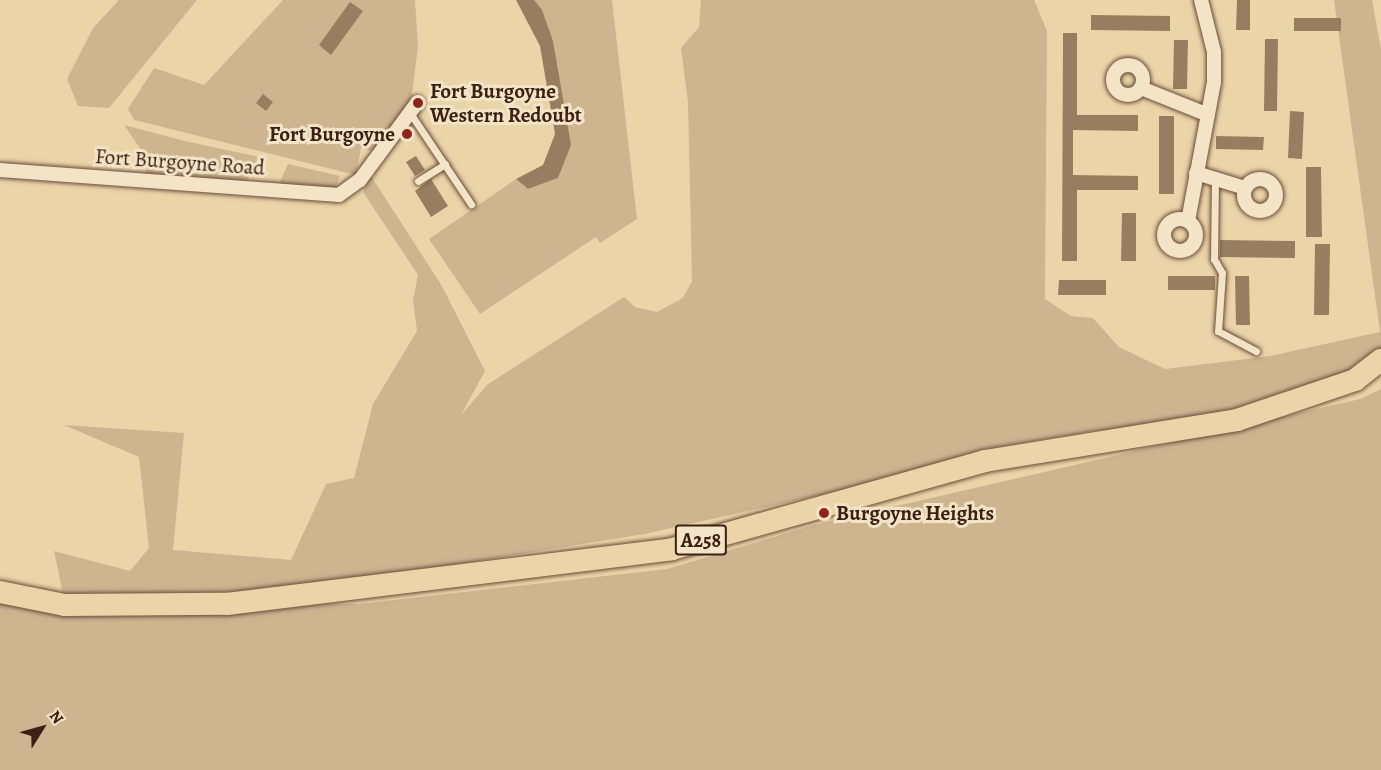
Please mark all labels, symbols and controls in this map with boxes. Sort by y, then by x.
place label: Fort Burgoyne Western Redoubt [430,78,582,128]
marker: Fort Burgoyne Western Redoubt [411,96,425,110]
place label: Fort Burgoyne [269,121,395,147]
marker: Fort Burgoyne [400,127,414,141]
street label: Fort Burgoyne Road [94,143,266,181]
place label: Burgoyne Heights [836,500,994,526]
marker: Burgoyne Heights [817,506,831,520]
road number: A258 [674,523,728,557]
north arrow [12,698,72,758]
text: N [44,706,69,728]

